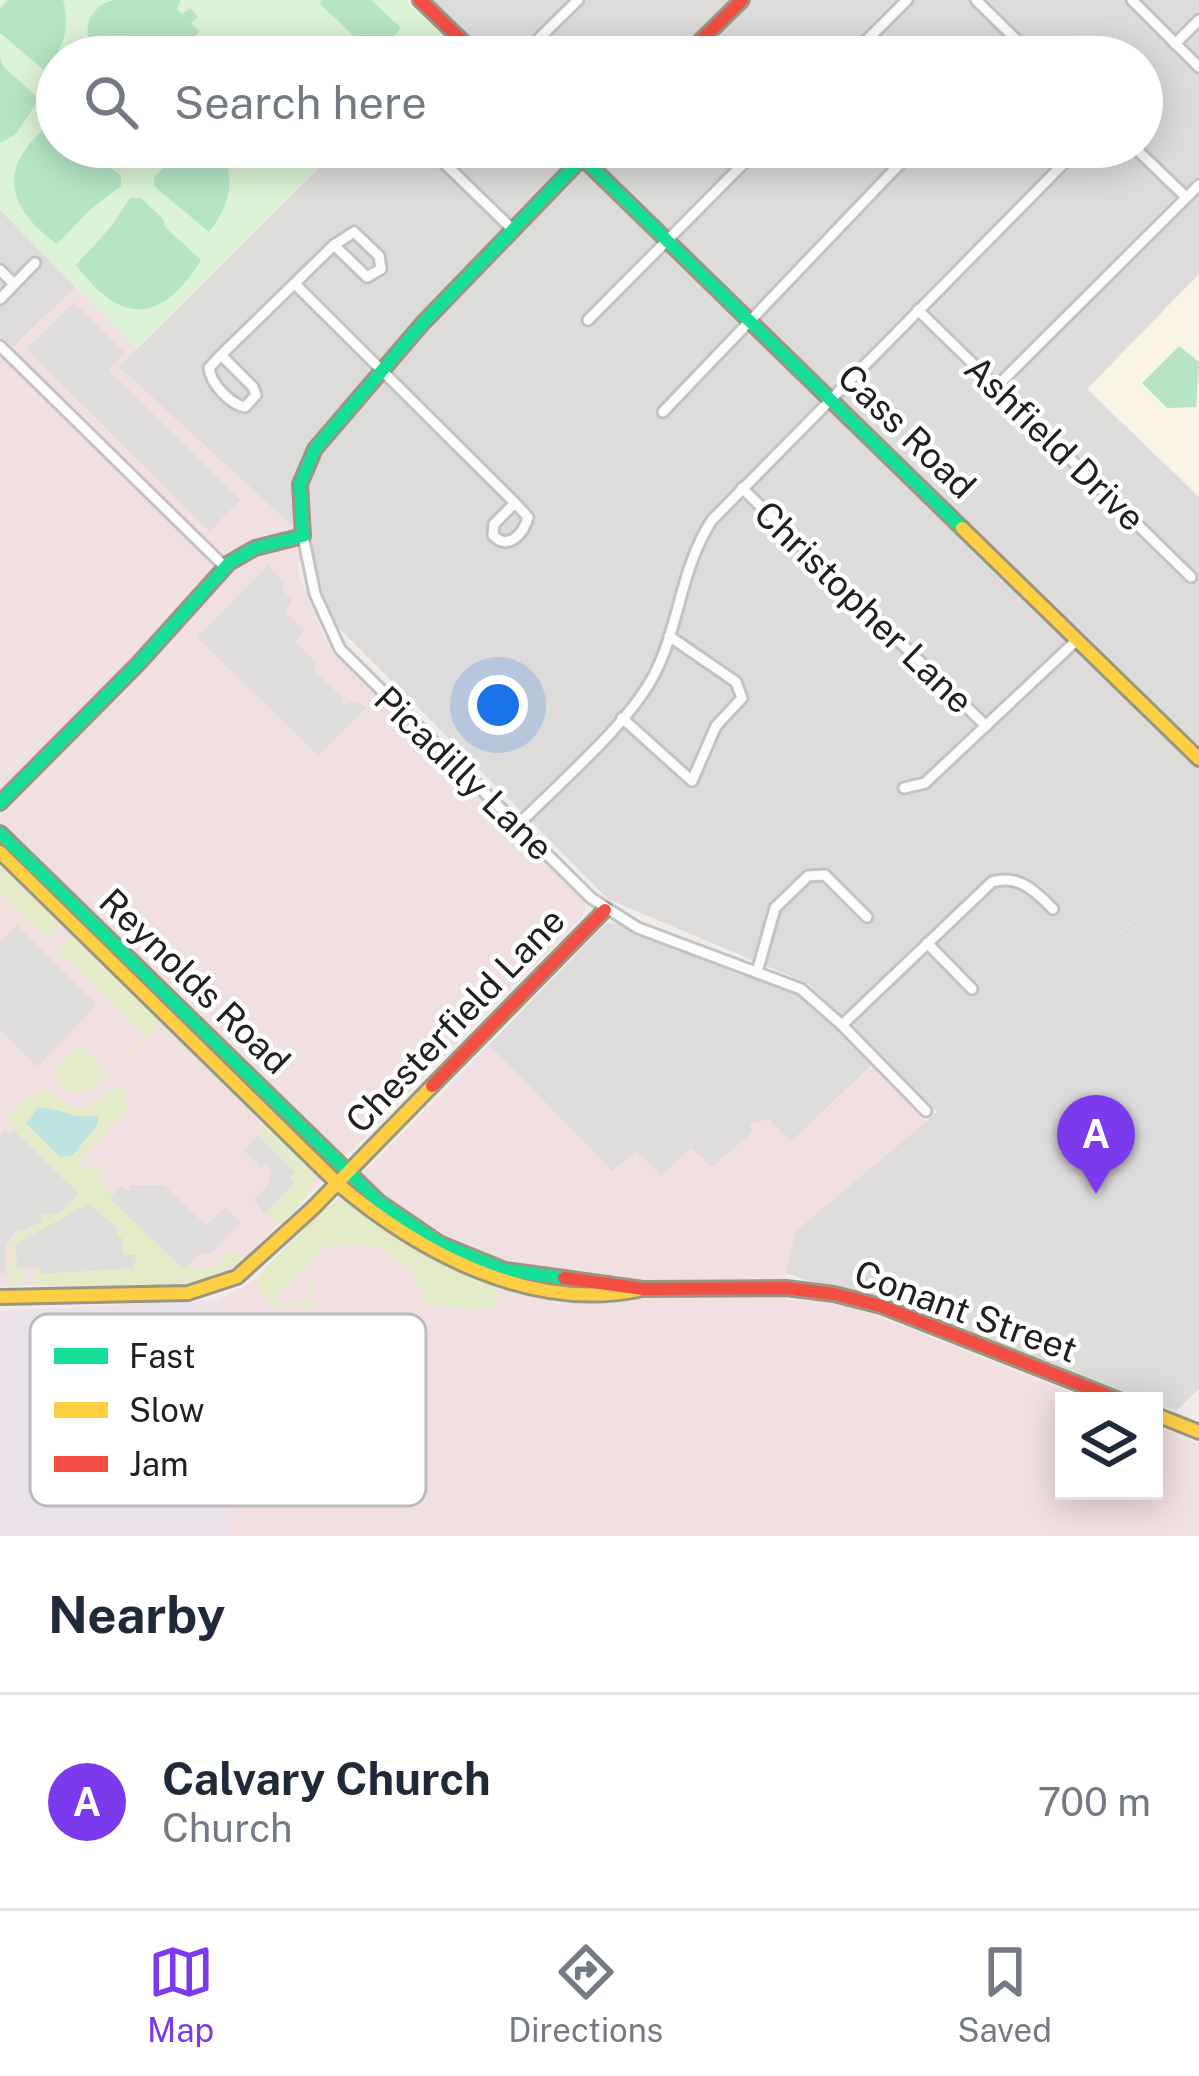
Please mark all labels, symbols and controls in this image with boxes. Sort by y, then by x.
search box [36,36,1163,168]
icon: search [78,69,144,135]
text: Search here [174,76,427,129]
street label: Ashfield Drive [957,347,1153,539]
street label: Cass Road [830,355,984,507]
street label: Christopher Lane [746,492,982,722]
your location [468,675,528,735]
street label: Picadilly Lane [366,677,562,869]
street label: Reynolds Road [91,880,299,1082]
street label: Chesterfield Lane [337,899,573,1141]
pin: A [1057,1095,1135,1194]
street label: Conant Street [849,1251,1083,1371]
legend [30,1314,426,1506]
text: Fast [129,1337,196,1375]
text: Slow [129,1391,204,1429]
map controls [1055,1392,1163,1500]
button: layers [1055,1392,1163,1500]
text: Jam [129,1445,189,1483]
text: Nearby [48,1585,225,1644]
text: Calvary Church [162,1752,491,1805]
text: A [73,1779,101,1825]
text: 700 m [1038,1779,1151,1825]
text: Church [162,1805,293,1851]
tab: Map [147,1939,214,2049]
tab: Directions [508,1939,663,2049]
tab: Saved [958,1939,1052,2049]

